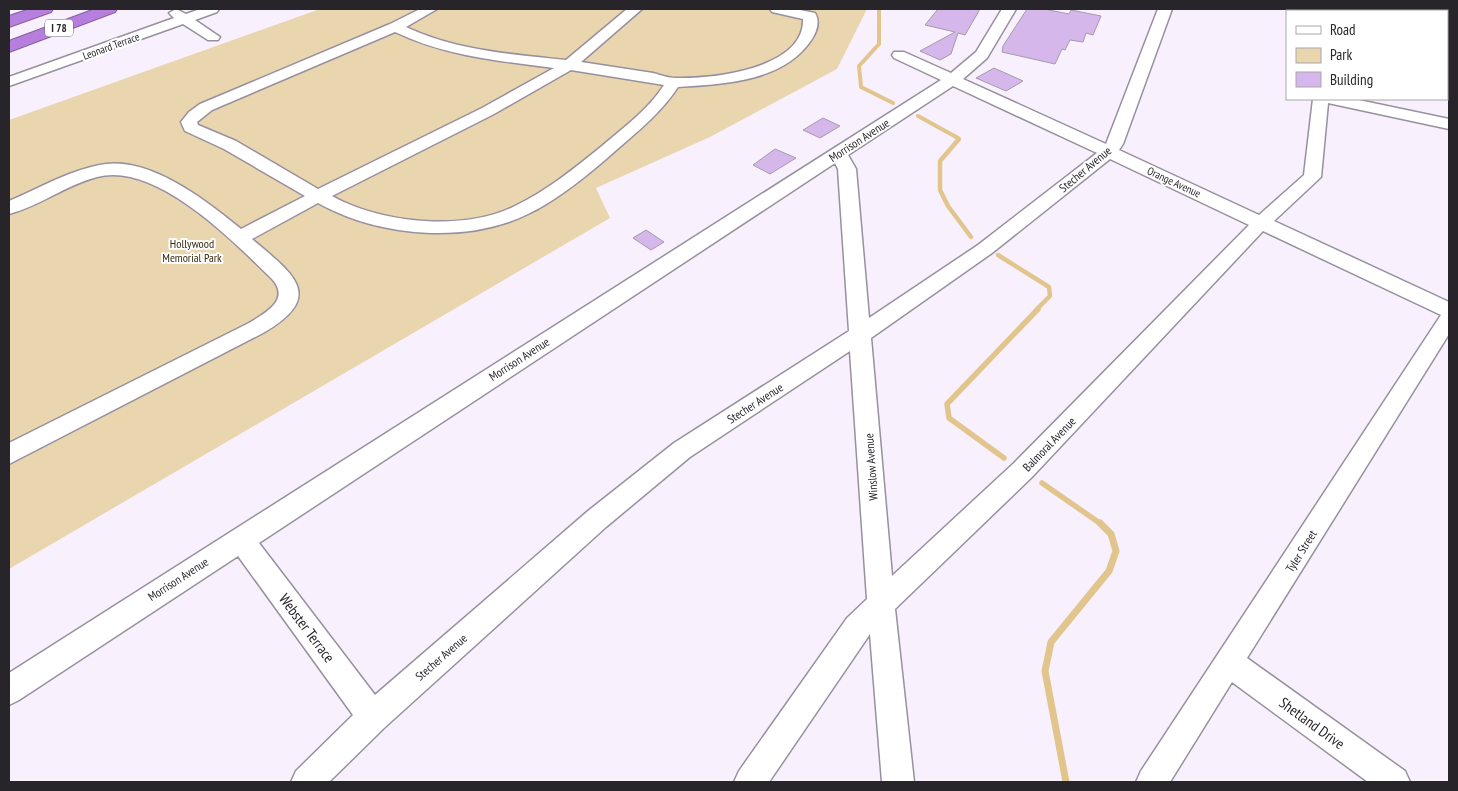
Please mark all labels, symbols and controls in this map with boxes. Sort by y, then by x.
legend [1286,10,1448,100]
road number: I 78 [45,19,73,36]
text: Road [1330,20,1356,39]
street label: Leonard Terrace [81,29,142,63]
text: Park [1330,45,1352,64]
text: Building [1330,70,1373,89]
street label: Morrison Avenue [826,115,892,165]
street label: Stecher Avenue [1056,143,1114,195]
street label: Orange Avenue [1145,164,1203,201]
park label: Hollywood Memorial Park [162,236,222,265]
street label: Morrison Avenue [486,334,552,384]
street label: Stecher Avenue [724,379,786,427]
street label: Balmoral Avenue [1019,414,1079,474]
street label: Winslow Avenue [861,433,881,501]
street label: Tyler Street [1282,526,1320,575]
street label: Morrison Avenue [145,554,211,604]
street label: Webster Terrace [275,590,339,666]
street label: Stecher Avenue [412,630,470,684]
street label: Shetland Drive [1276,693,1348,753]

